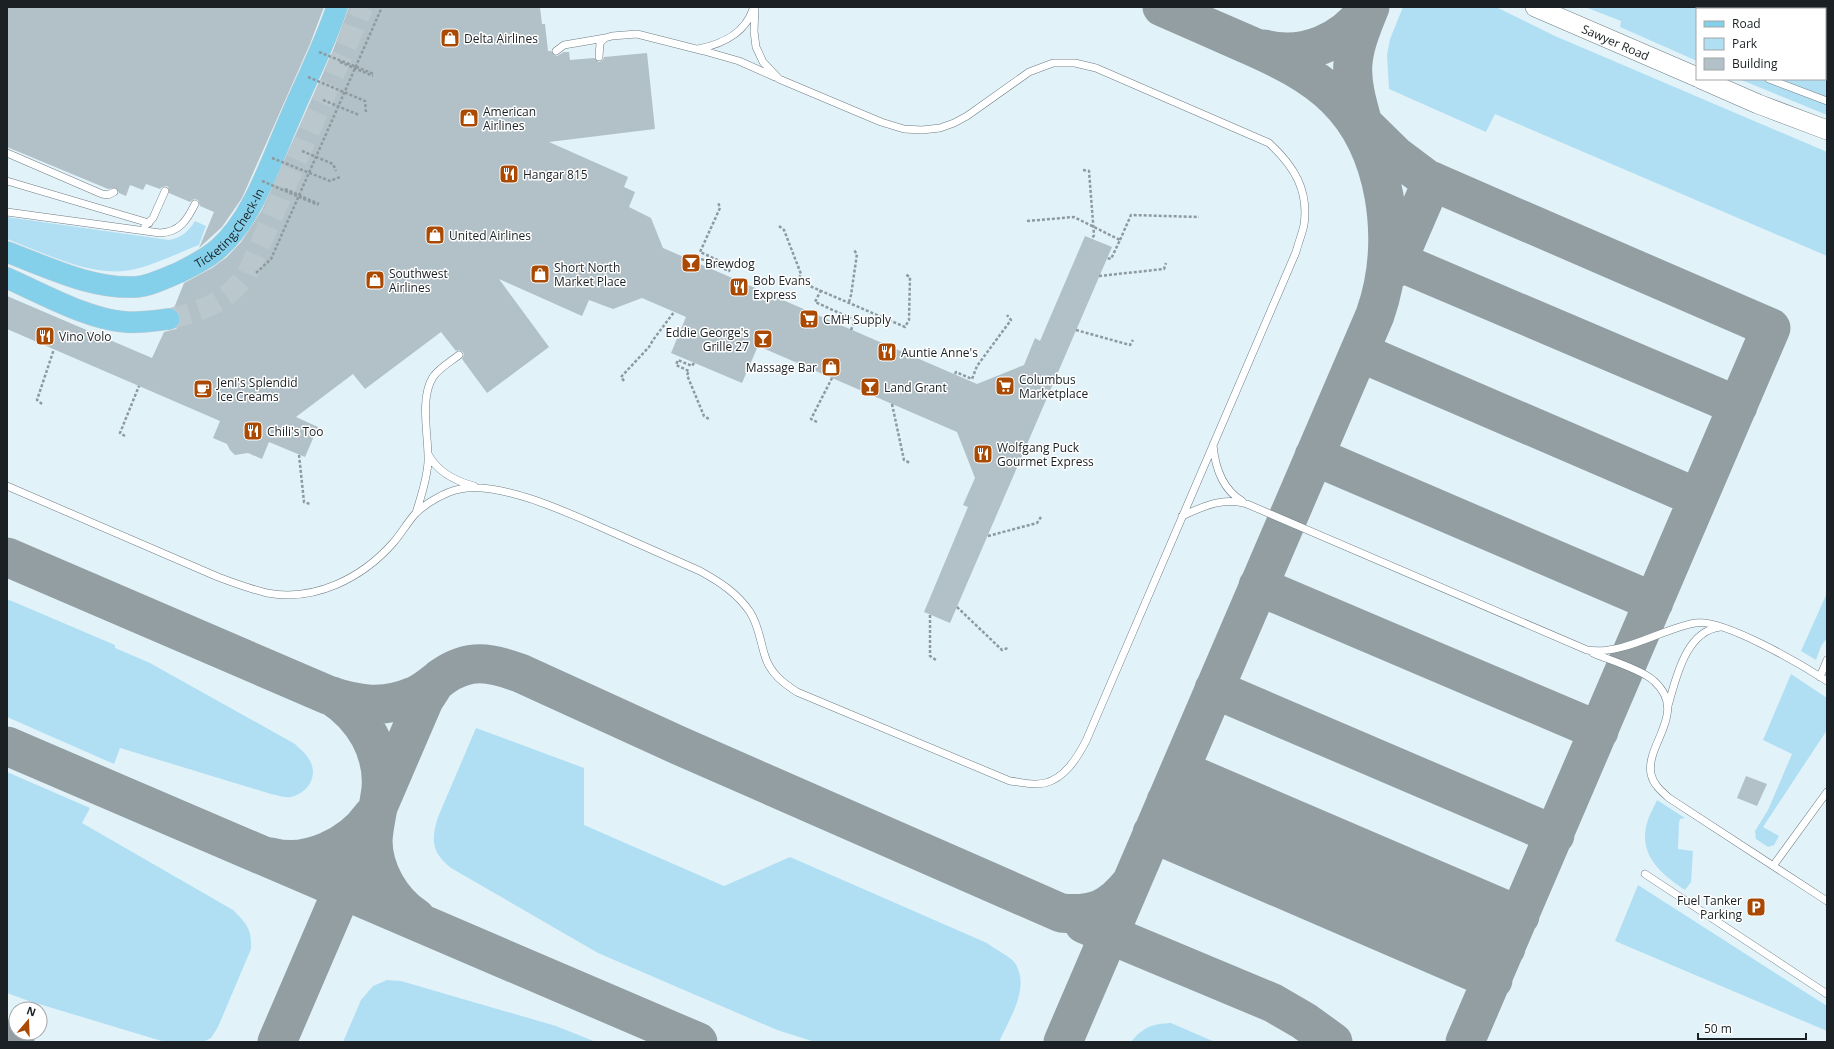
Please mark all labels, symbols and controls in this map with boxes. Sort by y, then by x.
legend [1696,8,1826,80]
text: Road [1732,15,1761,32]
street label: Sawyer Road [1579,20,1652,64]
shop icon: Delta Airlines [439,27,461,49]
place label: Delta Airlines [464,30,538,47]
text: Park [1732,35,1758,52]
text: Building [1732,55,1778,72]
place label: American Airlines [483,103,536,134]
shop icon: American Airlines [458,107,480,129]
restaurant icon: Hangar 815 [498,163,520,185]
place label: Hangar 815 [523,166,588,183]
street label: Ticketing;Check-In [191,185,267,272]
shop icon: United Airlines [424,224,446,246]
place label: United Airlines [449,227,531,244]
bar icon: Brewdog [680,252,702,274]
place label: Brewdog [705,255,755,272]
place label: Short North Market Place [554,259,626,290]
shop icon: Short North Market Place [529,263,551,285]
place label: Southwest Airlines [389,265,448,296]
shop icon: Southwest Airlines [364,269,386,291]
place label: Bob Evans Express [753,272,811,303]
restaurant icon: Bob Evans Express [728,276,750,298]
supermarket icon: CMH Supply [798,308,820,330]
place label: CMH Supply [823,311,892,328]
place label: Eddie George's Grille 27 [666,324,749,355]
restaurant icon: Vino Volo [34,325,56,347]
place label: Vino Volo [59,328,112,345]
bar icon: Eddie George's Grille 27 [752,328,774,350]
restaurant icon: Auntie Anne's [876,341,898,363]
place label: Auntie Anne's [901,344,978,361]
shop icon: Massage Bar [820,356,842,378]
place label: Massage Bar [746,359,817,376]
place label: Columbus Marketplace [1019,371,1088,402]
place label: Jeni's Splendid Ice Creams [216,374,298,405]
supermarket icon: Columbus Marketplace [994,375,1016,397]
bar icon: Land Grant [859,376,881,398]
cafe icon: Jeni's Splendid Ice Creams [192,378,214,400]
place label: Land Grant [884,379,947,396]
restaurant icon: Chili's Too [242,420,264,442]
place label: Chili's Too [267,423,324,440]
place label: Wolfgang Puck Gourmet Express [997,439,1094,470]
restaurant icon: Wolfgang Puck Gourmet Express [972,443,994,465]
place label: Fuel Tanker Parking [1677,892,1742,923]
parking icon: Fuel Tanker Parking [1745,896,1767,918]
north arrow [8,1001,48,1041]
text: N [25,1003,38,1020]
scale bar [1698,1015,1806,1041]
text: 50 m [1704,1020,1732,1037]

